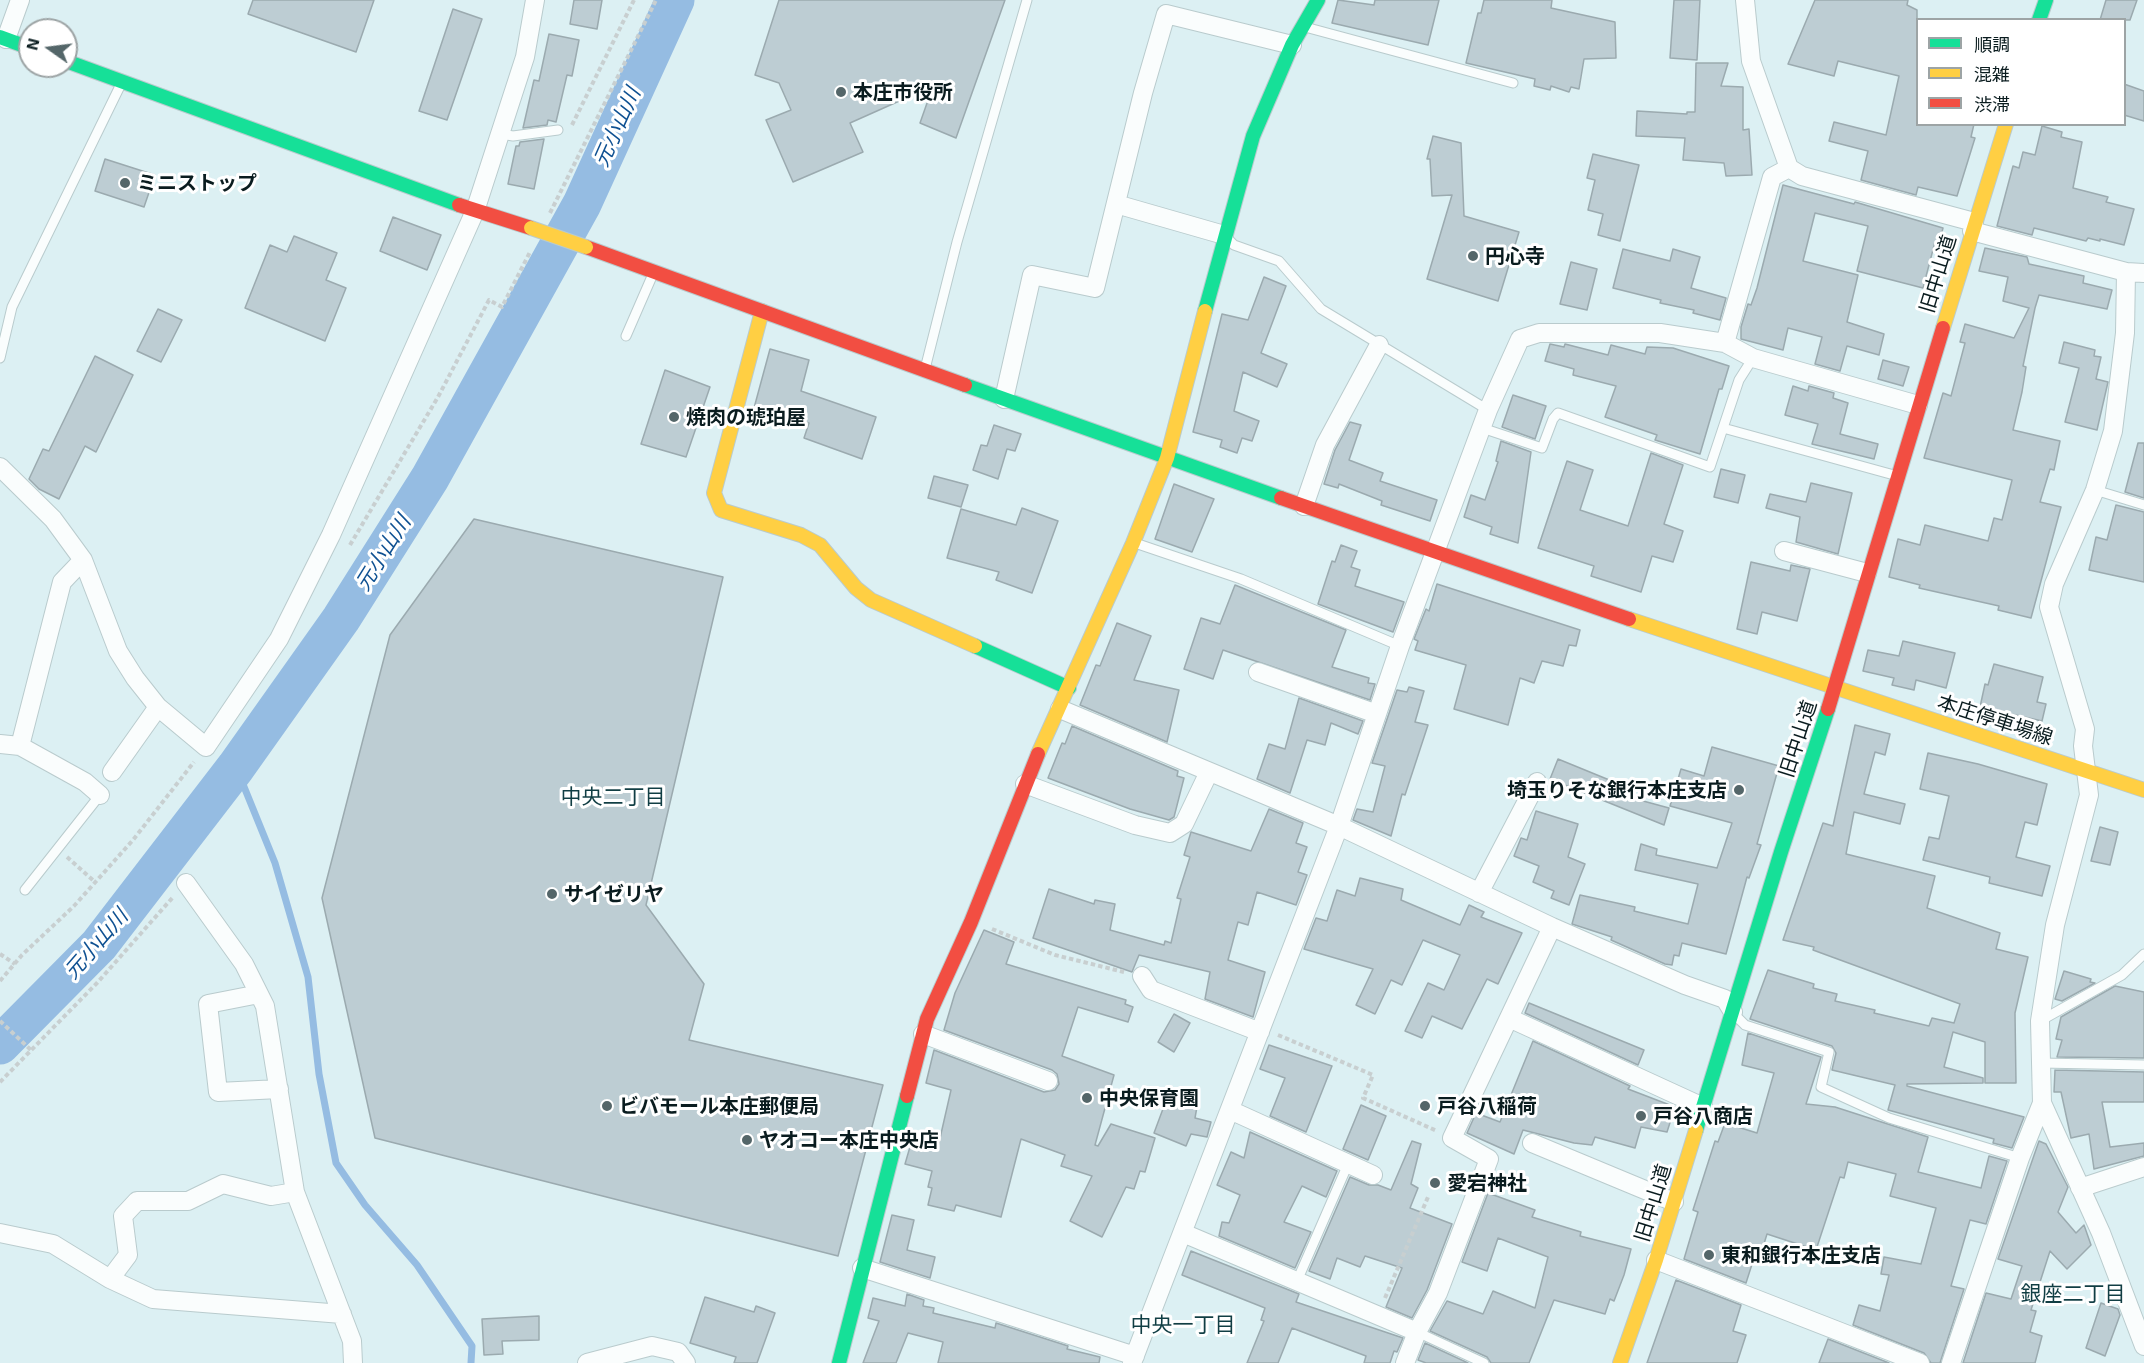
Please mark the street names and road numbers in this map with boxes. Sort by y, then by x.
street label: 旧中山道 [1915,232,1961,316]
street label: 本庄停車場線 [1934,690,2056,750]
street label: 旧中山道 [1774,697,1822,781]
street label: 旧中山道 [1630,1161,1676,1245]

